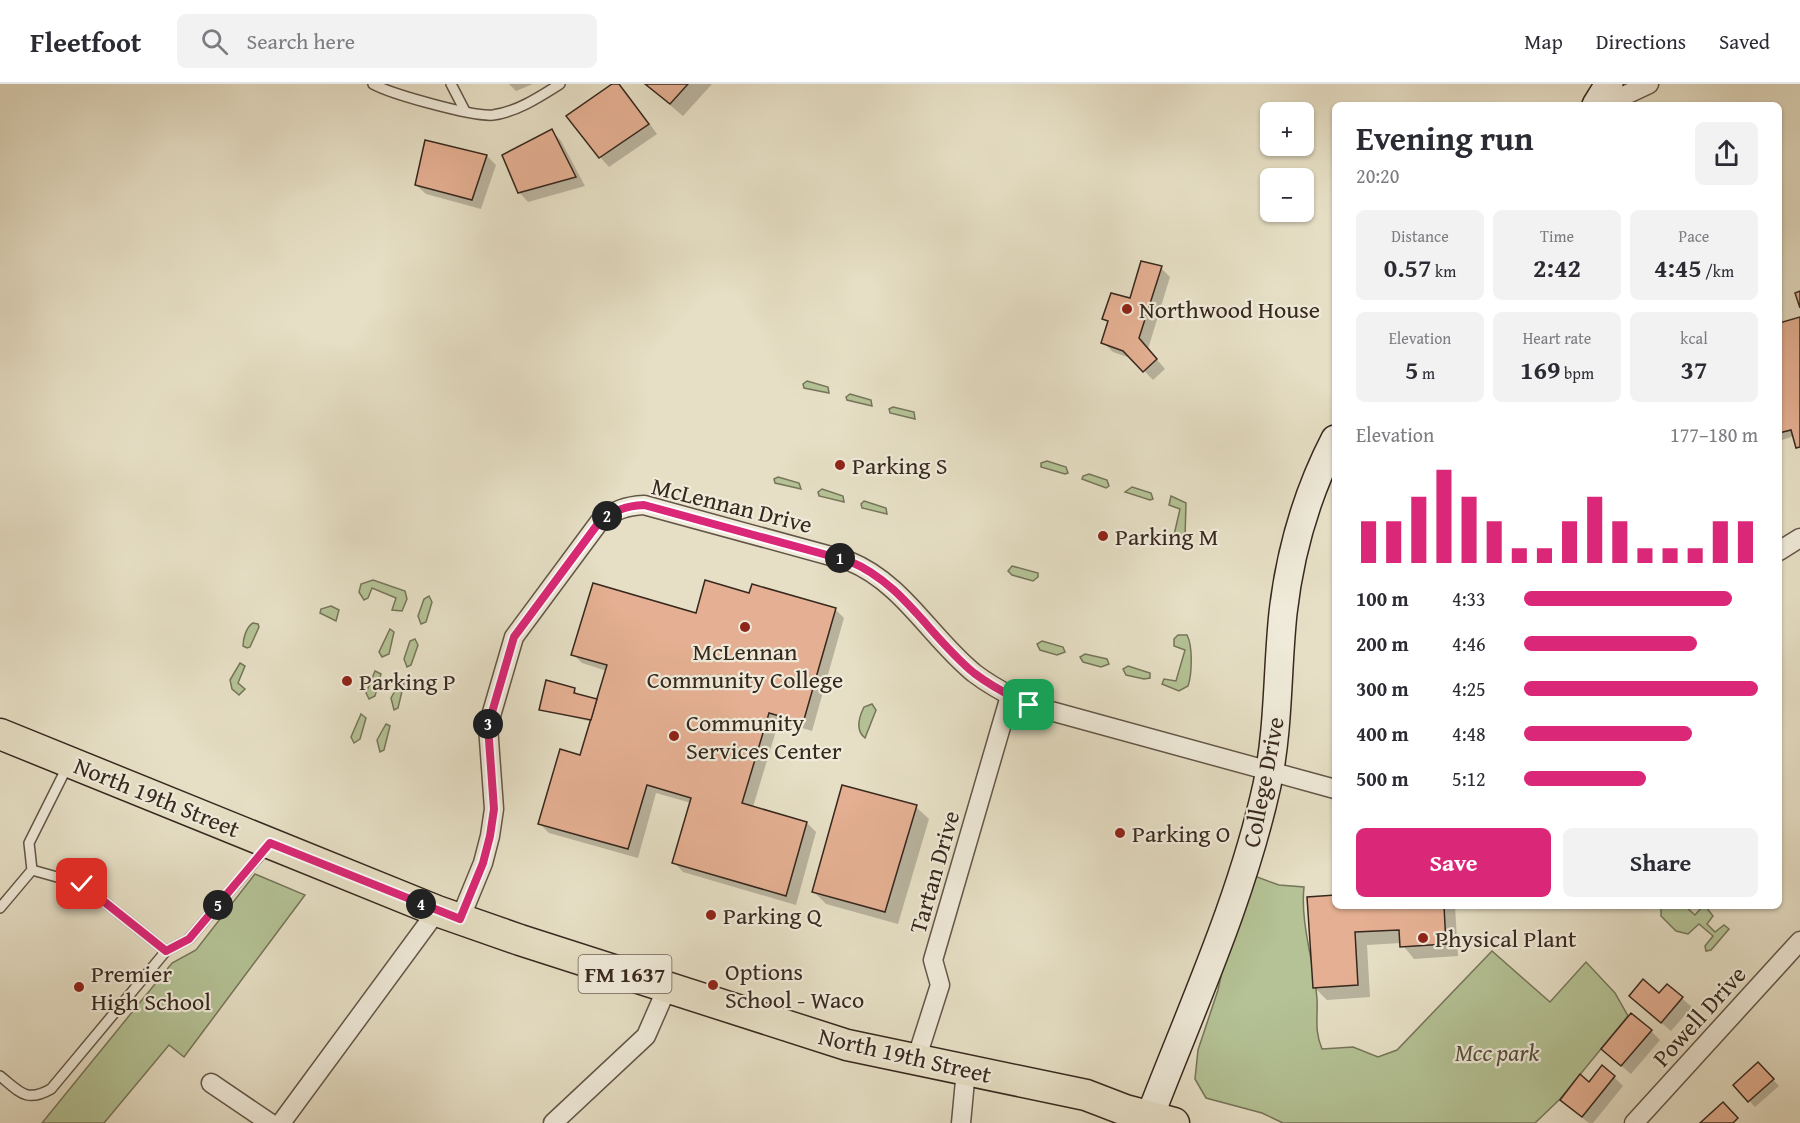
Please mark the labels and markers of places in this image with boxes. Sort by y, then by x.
place label: Northwood House [1139,292,1320,327]
marker: Northwood House [1120,302,1134,316]
place label: Parking S [852,448,947,483]
marker: Parking S [833,458,847,472]
pin: 2 [592,501,622,531]
place label: Parking M [1115,519,1218,554]
marker: Parking M [1096,529,1110,543]
pin: 1 [825,543,855,573]
marker: McLennan Community College [738,620,752,634]
place label: McLennan Community College [647,634,843,697]
place label: Parking P [359,664,456,699]
marker: Parking P [340,674,354,688]
pin [1003,679,1054,730]
place label: Community Services Center [686,705,842,768]
pin: 3 [473,709,503,739]
marker: Community Services Center [667,729,681,743]
place label: Parking O [1132,816,1230,851]
marker: Parking O [1113,826,1127,840]
pin [56,858,107,909]
pin: 4 [406,889,436,919]
pin: 5 [203,890,233,920]
place label: Parking Q [723,898,823,933]
marker: Parking Q [704,908,718,922]
place label: Physical Plant [1435,921,1577,956]
marker: Physical Plant [1416,931,1430,945]
place label: Options School - Waco [725,954,864,1017]
place label: Premier High School [91,956,211,1019]
marker: Options School - Waco [706,978,720,992]
marker: Premier High School [72,980,86,994]

